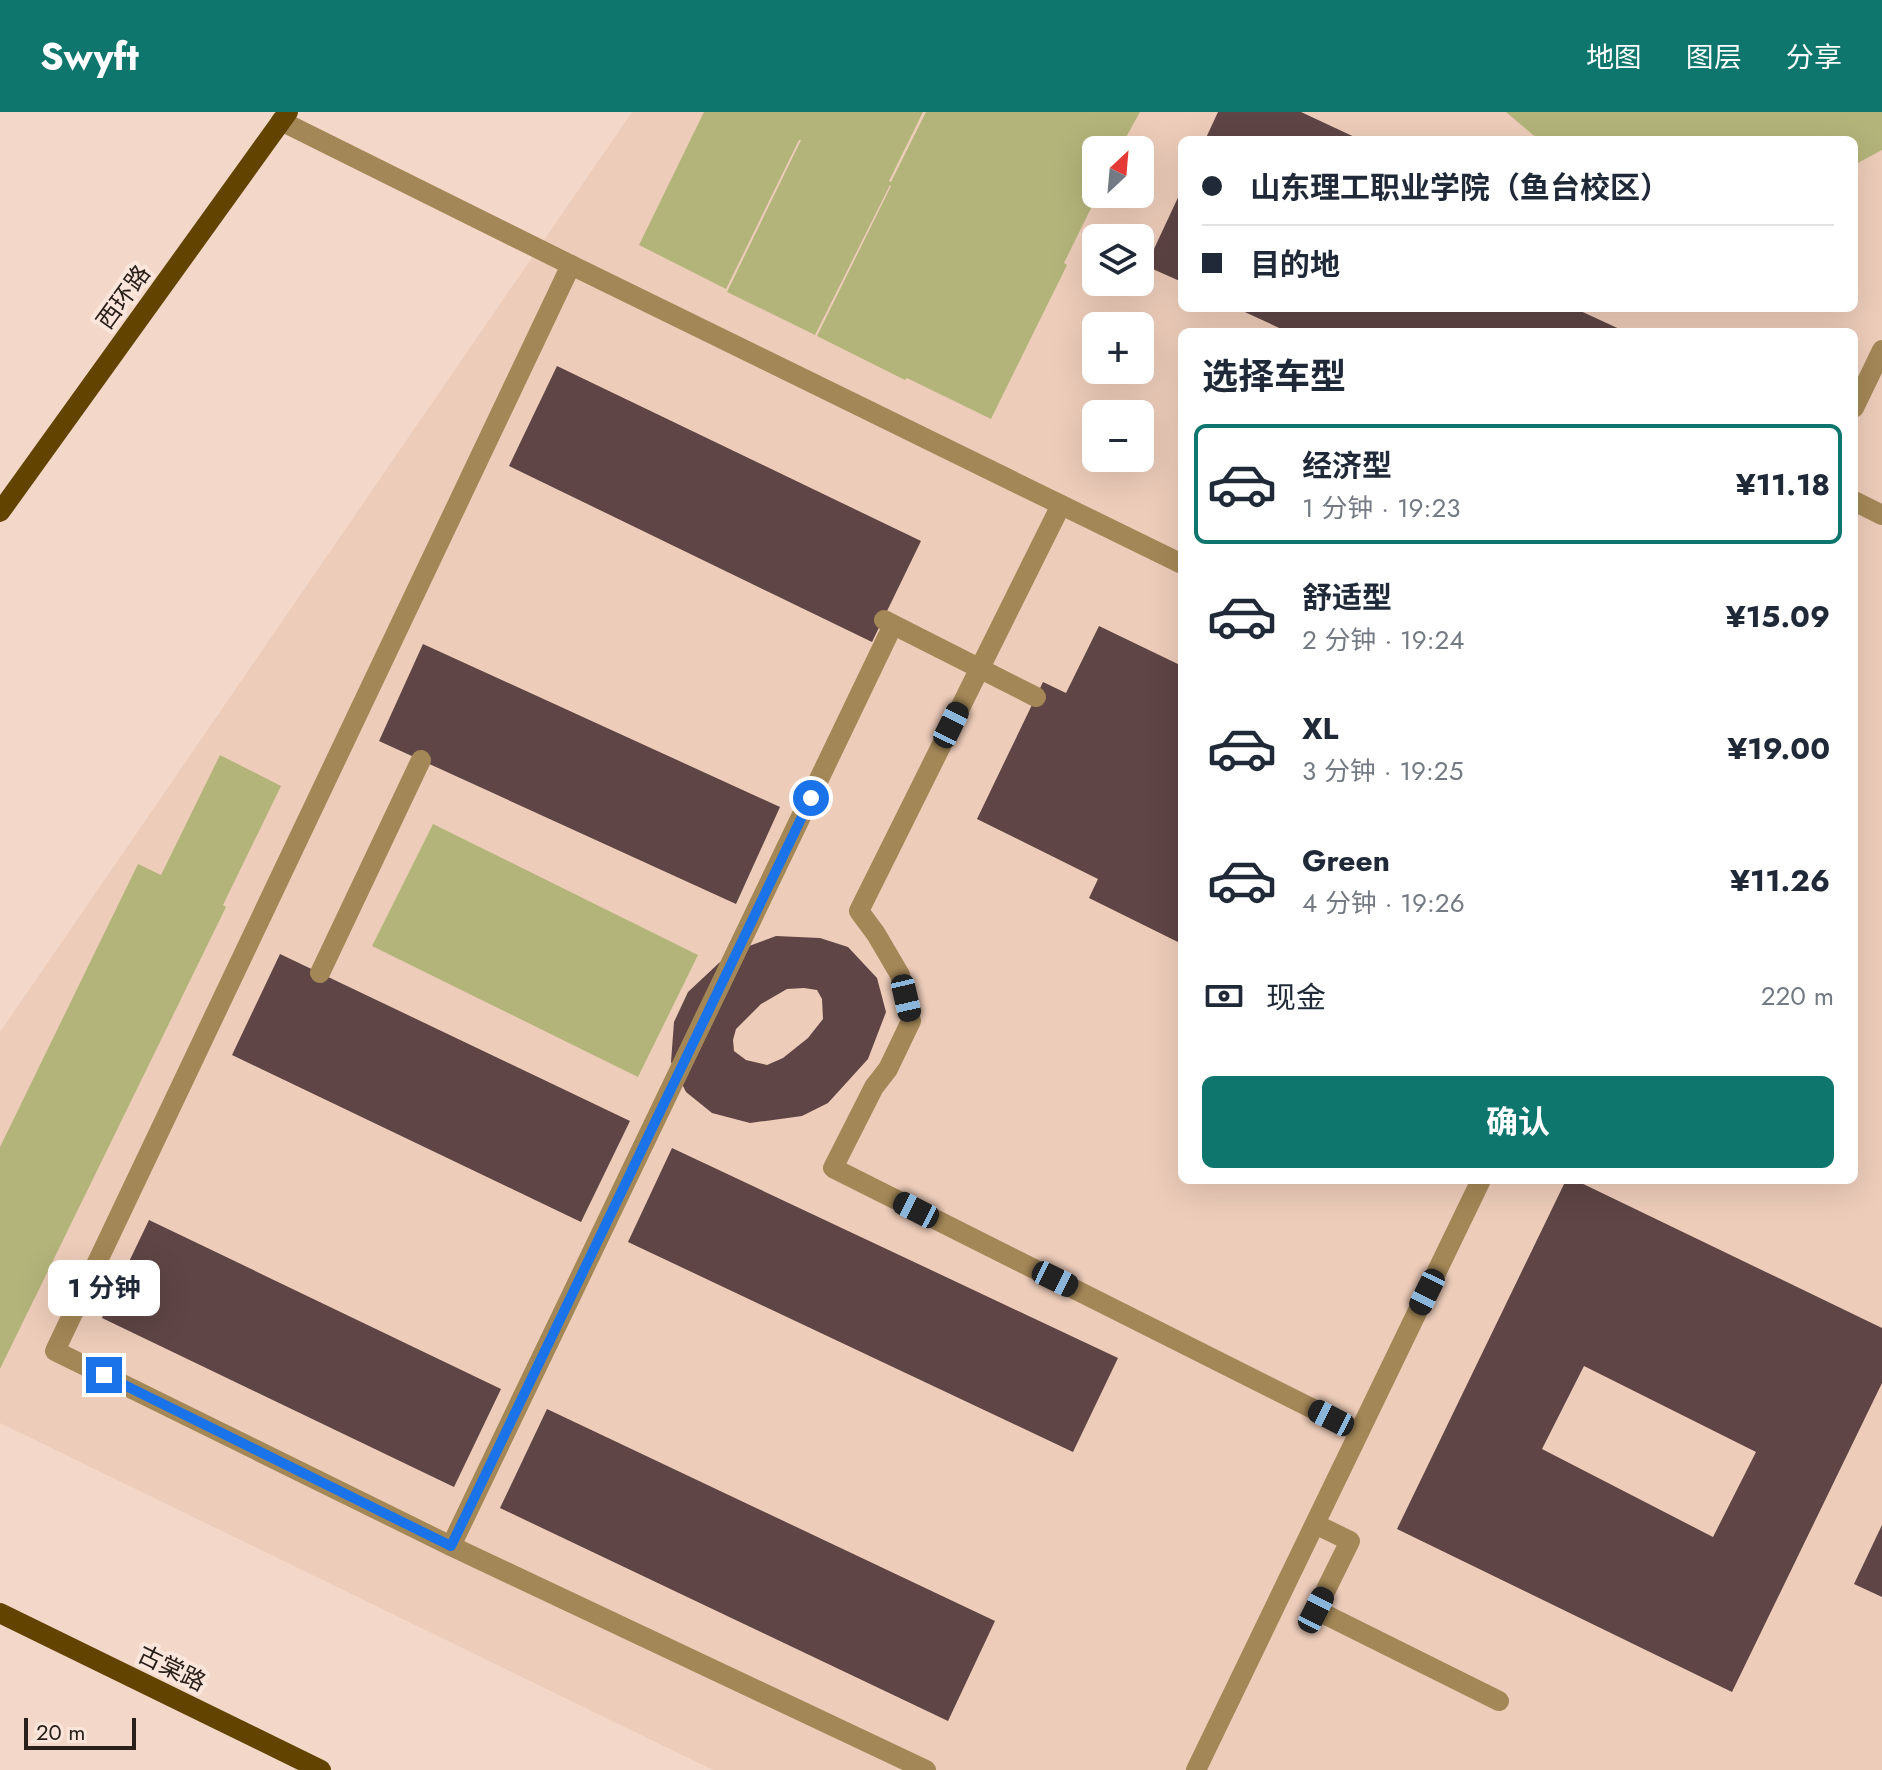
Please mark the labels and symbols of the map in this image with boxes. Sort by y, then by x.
north arrow [1082,136,1154,208]
street label: 西环路 [88,258,158,336]
car [930,698,972,752]
route start [793,780,829,816]
car [889,972,923,1024]
car [889,1188,943,1232]
car [1028,1258,1082,1300]
callout: 1 分钟 [48,1259,160,1315]
car [1406,1265,1448,1319]
route end [86,1357,122,1393]
car [1304,1396,1358,1440]
car [1294,1583,1338,1637]
street label: 古棠路 [132,1636,212,1700]
scale bar [24,1714,136,1750]

